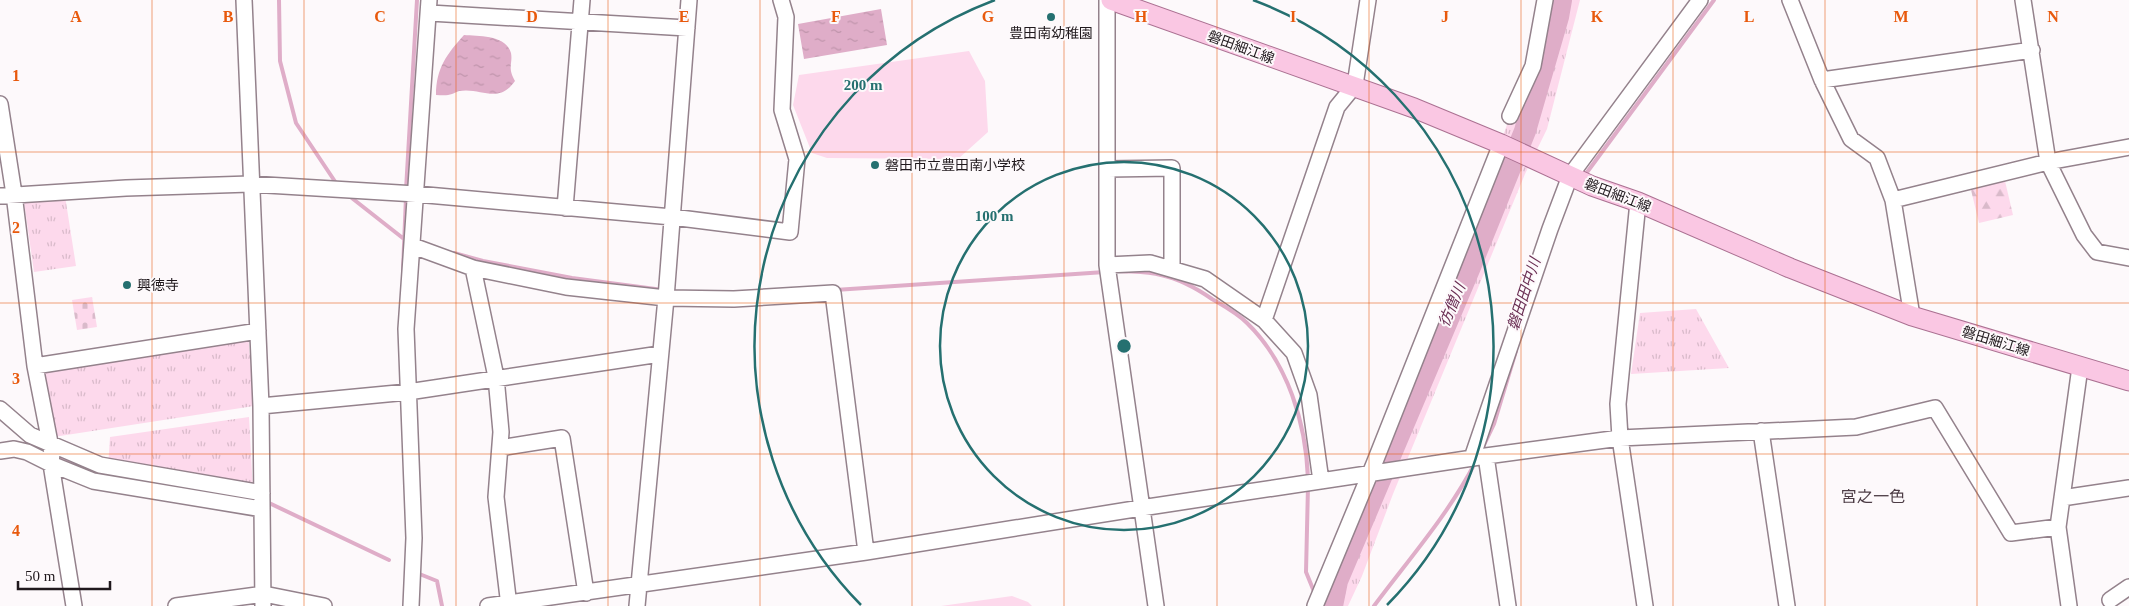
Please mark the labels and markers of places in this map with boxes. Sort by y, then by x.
marker: 豊田南幼稚園 [1045,11,1057,23]
place label: 豊田南幼稚園 [1009,26,1093,41]
place label: 磐田市立豊田南小学校 [885,158,1025,173]
marker: 磐田市立豊田南小学校 [869,159,881,171]
place label: 興徳寺 [137,278,179,293]
marker: 興徳寺 [121,279,133,291]
centre of rings [1115,337,1133,355]

